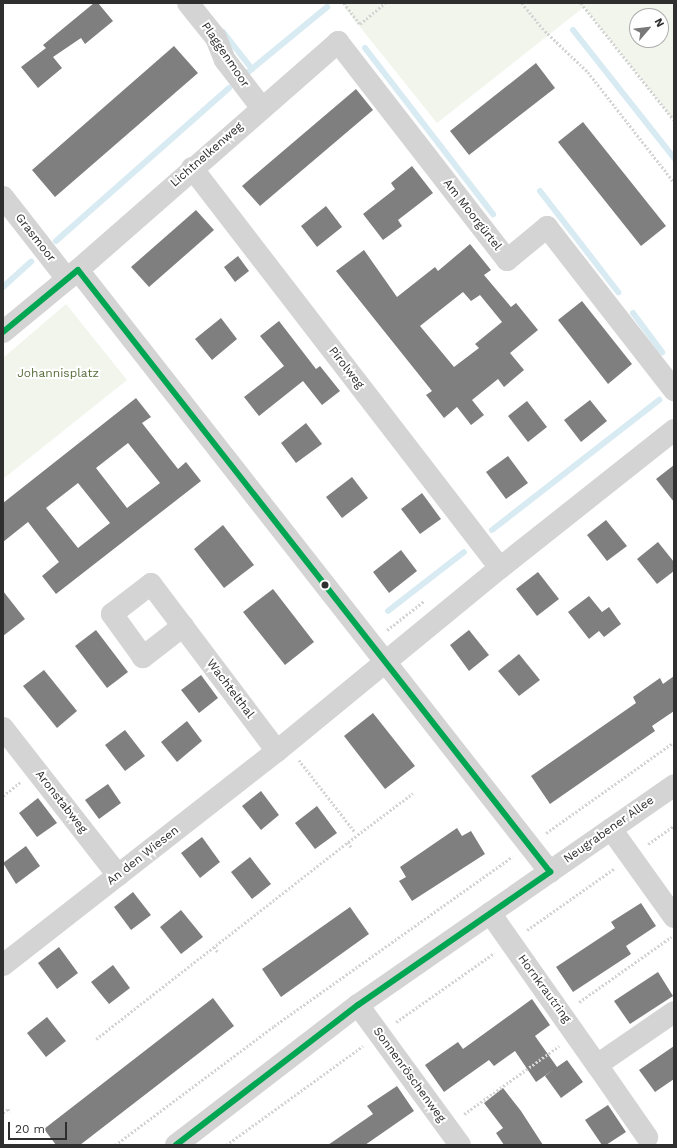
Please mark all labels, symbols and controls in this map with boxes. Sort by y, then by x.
north arrow [629,8,669,48]
text: N [652,16,667,29]
street label: Plaggenmoor [198,20,252,90]
street label: Lichtnelkenweg [168,120,246,190]
street label: Am Moorgürtel [440,176,504,254]
street label: Grasmoor [12,211,58,265]
street label: Pirolweg [325,344,367,392]
park label: Johannisplatz [17,367,99,381]
unlabelled marker [320,580,330,590]
street label: Wachtelthal [203,657,257,721]
street label: Aronstabweg [32,768,90,836]
street label: Neugrabener Allee [561,793,657,867]
street label: An den Wiesen [104,823,182,889]
street label: Hornkrautring [514,952,574,1026]
street label: Sonnenröschenweg [370,1025,448,1125]
scale bar [10,1114,69,1140]
text: 20 m [15,1122,45,1136]

